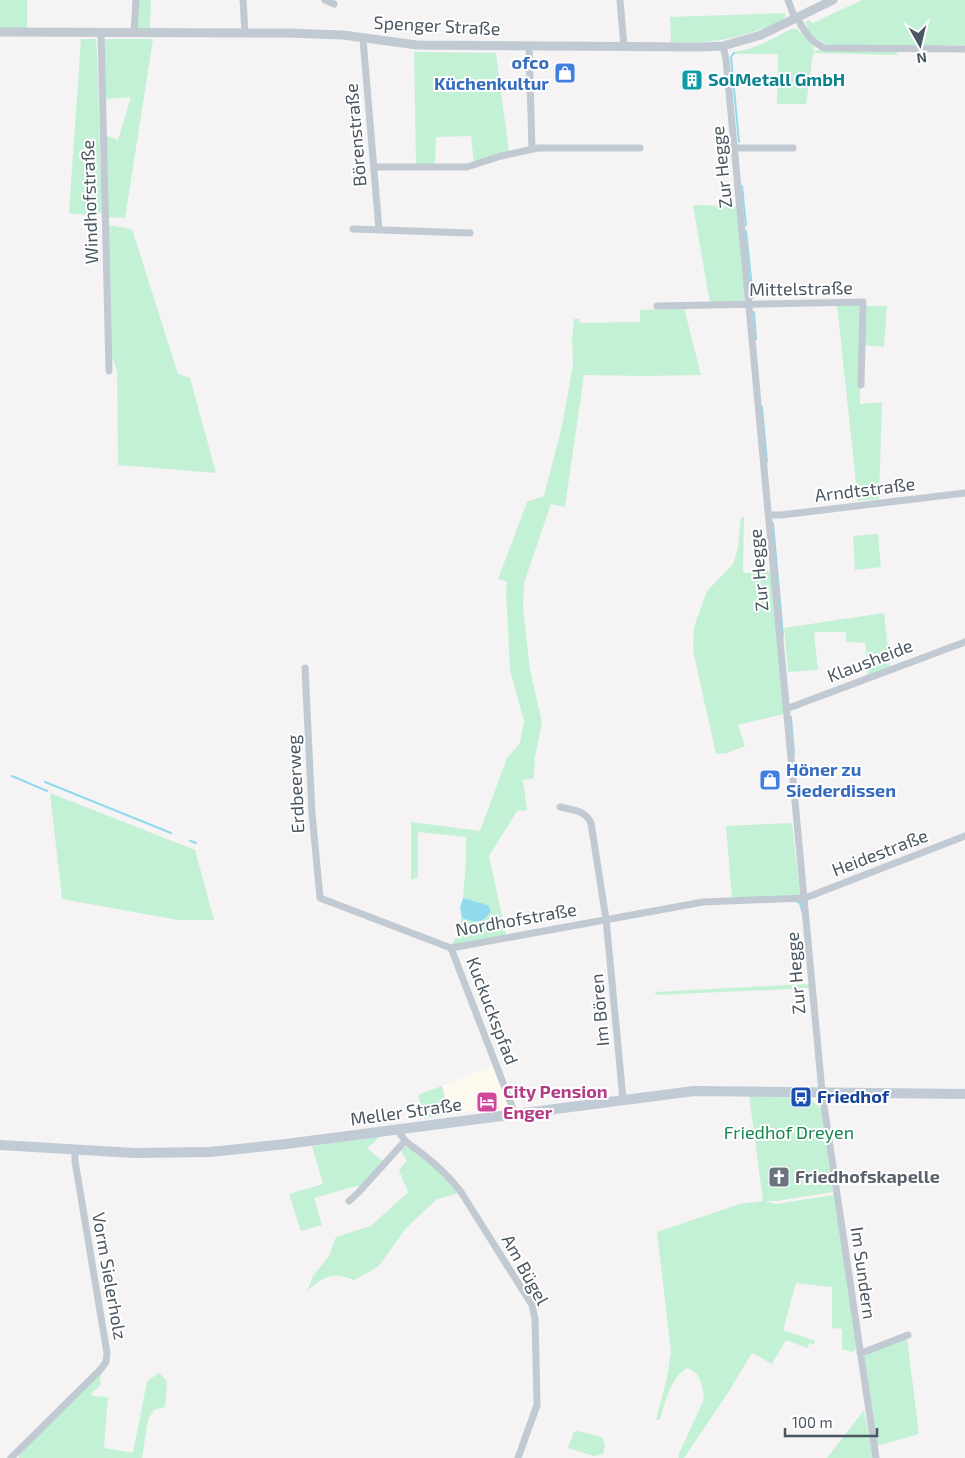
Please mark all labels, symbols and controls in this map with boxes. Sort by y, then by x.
street label: Spenger Straße [373,11,501,39]
north arrow [895,20,945,70]
text: N [916,49,928,67]
place label: ofco Küchenkultur [434,51,549,94]
shop icon: ofco Küchenkultur [553,61,577,85]
building icon: SolMetall GmbH [680,68,704,92]
place label: SolMetall GmbH [708,68,845,90]
street label: Börenstraße [340,83,370,188]
street label: Zur Hegge [706,125,736,209]
street label: Windhofstraße [76,139,102,265]
street label: Mittelstraße [749,276,853,300]
street label: Arndtstraße [813,472,916,506]
street label: Zur Hegge [743,528,773,612]
street label: Klausheide [824,634,916,686]
street label: Erdbeerweg [281,734,309,834]
place label: Höner zu Siederdissen [786,758,896,801]
shop icon: Höner zu Siederdissen [758,768,782,792]
street label: Heidestraße [829,824,931,880]
street label: Nordhofstraße [454,898,578,941]
street label: Zur Hegge [780,931,810,1015]
street label: Kuckuckspfad [462,954,524,1068]
street label: Im Bören [585,973,613,1047]
place label: City Pension Enger [503,1080,608,1123]
bus stop icon: Friedhof [789,1085,813,1109]
place label: Friedhof [817,1085,890,1107]
hotel icon: City Pension Enger [475,1090,499,1114]
street label: Meller Straße [349,1092,463,1130]
park label: Friedhof Dreyen [724,1121,854,1143]
church icon: Friedhofskapelle [767,1165,791,1189]
place label: Friedhofskapelle [795,1165,940,1187]
street label: Vorm Sielerholz [88,1210,132,1341]
street label: Im Sundern [847,1225,881,1320]
street label: Am Bügel [497,1230,555,1309]
scale bar [785,1406,878,1438]
text: 100 m [792,1413,833,1431]

